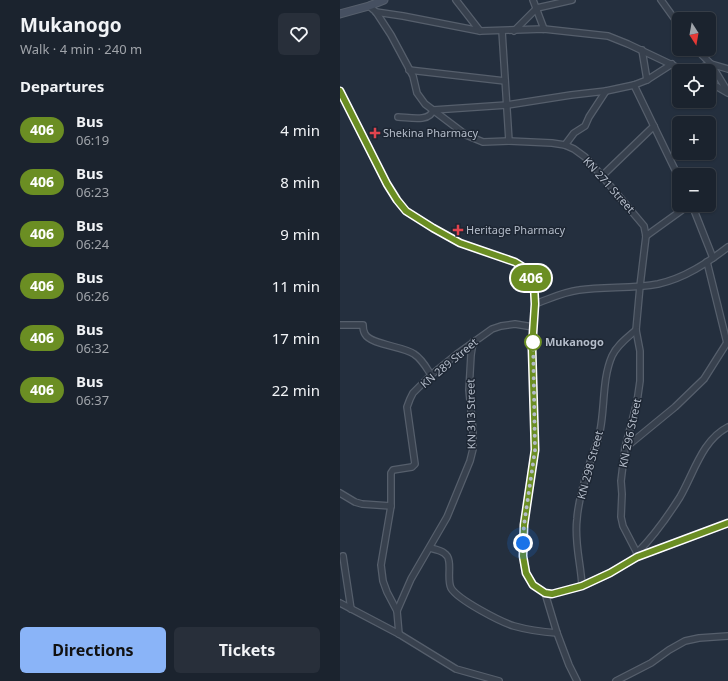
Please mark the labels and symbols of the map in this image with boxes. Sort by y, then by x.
north arrow [672,12,716,56]
place label: Shekina Pharmacy [383,125,478,140]
marker: Shekina Pharmacy [370,128,380,138]
street label: KN 271 Street [580,153,639,216]
place label: Heritage Pharmacy [466,222,566,237]
marker: Heritage Pharmacy [453,225,463,235]
line badge: 406 [508,265,554,291]
marker: Mukanogo [524,333,542,351]
street label: KN 289 Street [417,334,481,391]
place label: Mukanogo [545,334,604,349]
street label: KN 313 Street [462,379,479,449]
street label: KN 296 Street [615,397,644,469]
street label: KN 298 Street [573,429,606,501]
your location [513,533,533,553]

